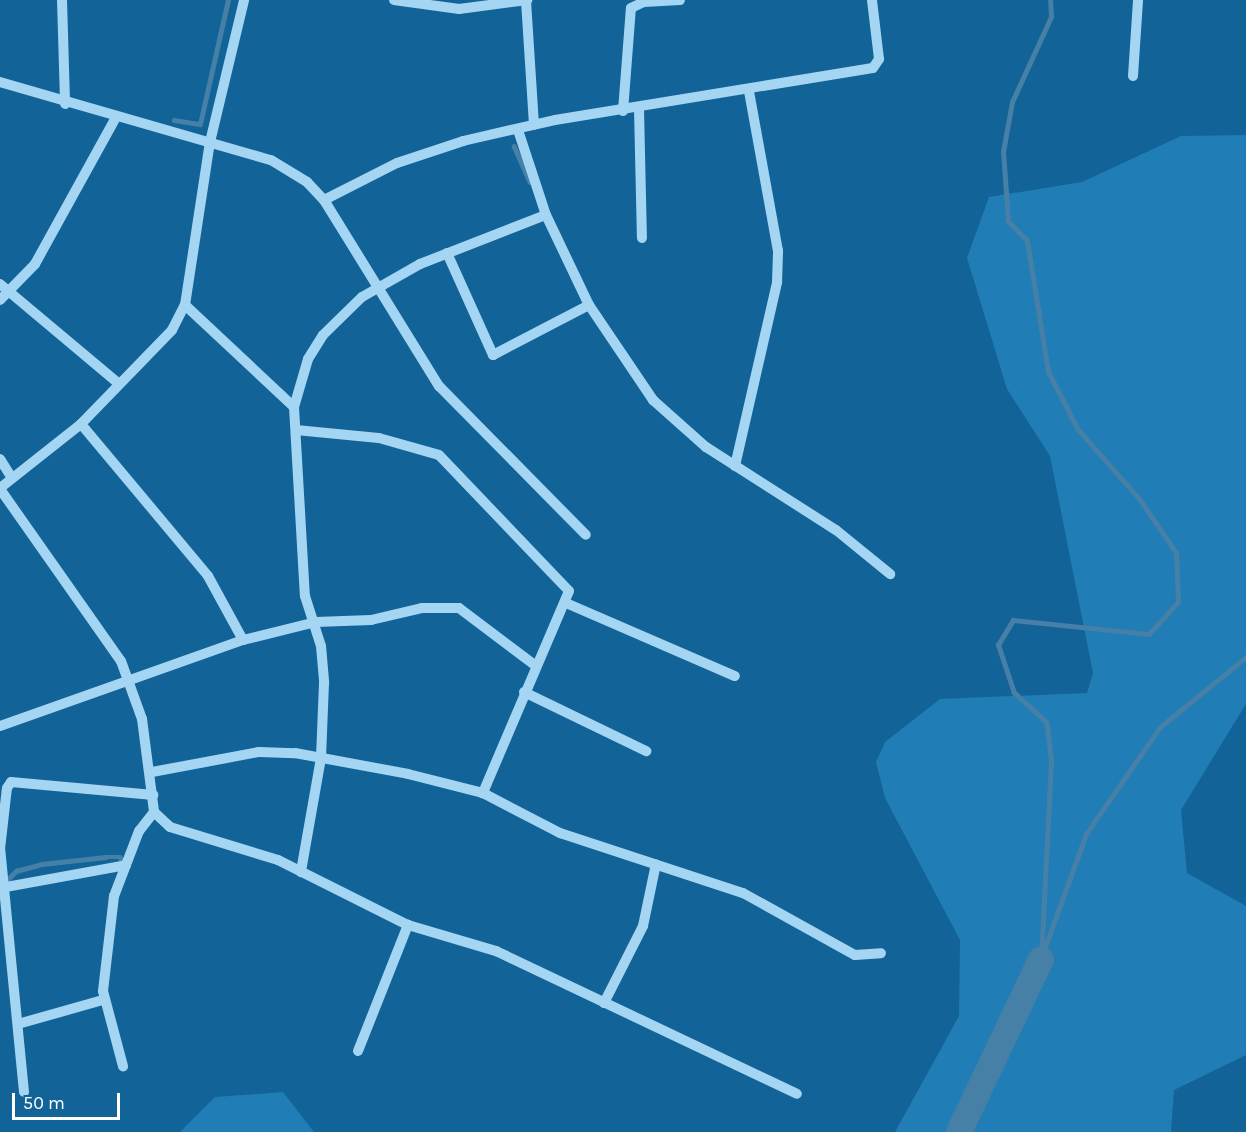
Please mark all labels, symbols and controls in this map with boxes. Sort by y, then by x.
scale bar [15,1081,123,1119]
text: 50 m [23,1092,65,1114]

